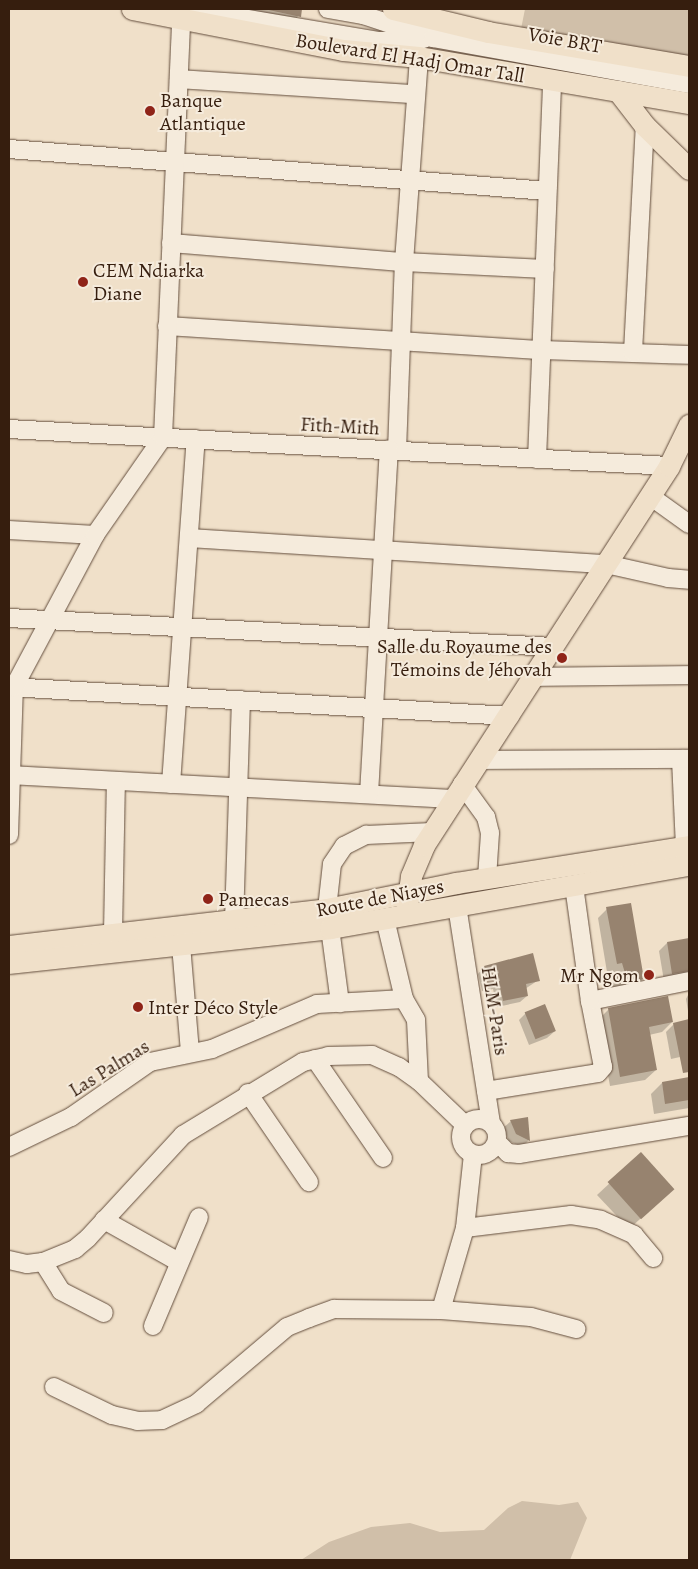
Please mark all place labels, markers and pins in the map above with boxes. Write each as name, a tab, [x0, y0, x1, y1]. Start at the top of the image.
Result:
place label: Banque Atlantique	[160, 88, 246, 135]
marker: Banque Atlantique	[144, 105, 156, 117]
place label: CEM Ndiarka Diane	[93, 258, 204, 305]
marker: CEM Ndiarka Diane	[77, 276, 89, 288]
place label: Salle du Royaume des Témoins de Jéhovah	[377, 634, 552, 681]
marker: Salle du Royaume des Témoins de Jéhovah	[556, 652, 568, 664]
place label: Pamecas	[218, 887, 289, 911]
marker: Pamecas	[202, 893, 214, 905]
place label: Mr Ngom	[560, 963, 639, 987]
marker: Mr Ngom	[643, 969, 655, 981]
place label: Inter Déco Style	[148, 995, 278, 1019]
marker: Inter Déco Style	[132, 1001, 144, 1013]

